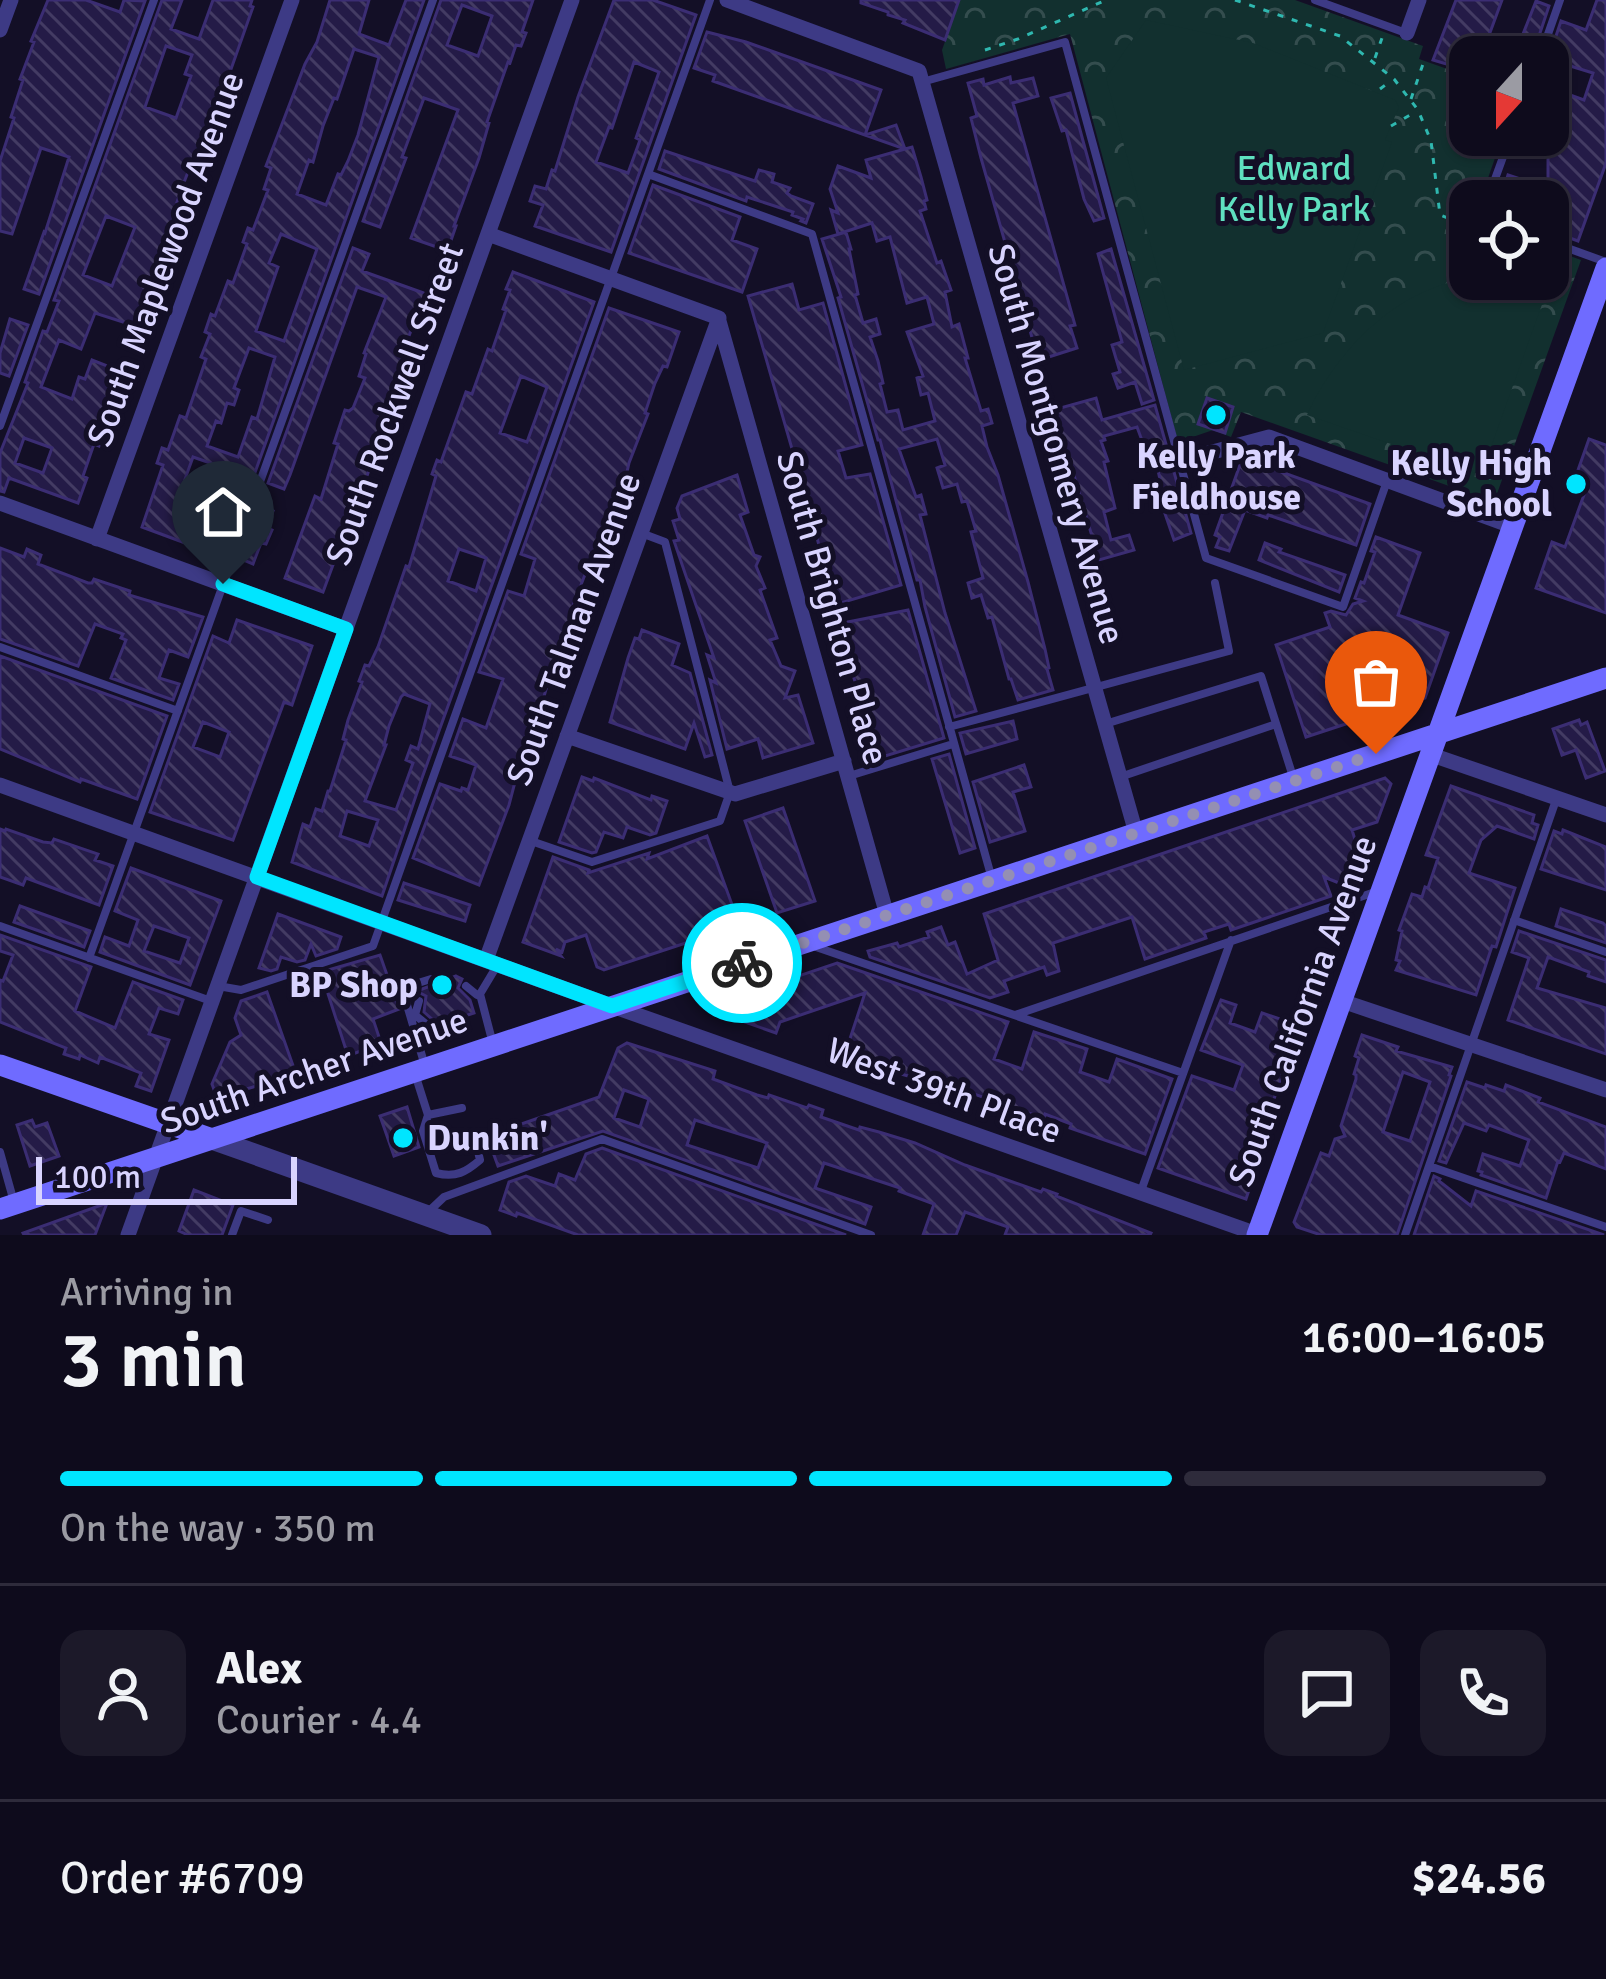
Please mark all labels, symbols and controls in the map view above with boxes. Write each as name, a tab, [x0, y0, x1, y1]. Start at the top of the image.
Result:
north arrow	[1449, 36, 1569, 156]
map controls	[1449, 36, 1569, 300]
street label: South Maplewood Avenue	[77, 66, 255, 452]
park label: Edward Kelly Park	[1217, 146, 1371, 232]
button: locate	[1449, 180, 1569, 300]
street label: South Rockwell Street	[316, 237, 474, 571]
street label: South Montgomery Avenue	[977, 239, 1135, 649]
marker: Kelly Park Fieldhouse	[1203, 402, 1229, 428]
place label: Kelly Park Fieldhouse	[1131, 434, 1301, 520]
place label: Kelly High School	[1390, 441, 1552, 527]
street label: South Brighton Place	[766, 446, 898, 770]
pin	[172, 461, 274, 584]
street label: South Talman Avenue	[497, 466, 651, 792]
marker: Kelly High School	[1563, 471, 1589, 497]
icon: home	[190, 479, 256, 545]
pin	[1325, 631, 1427, 754]
icon: bag	[1343, 649, 1409, 715]
street label: South California Avenue	[1219, 829, 1387, 1193]
courier	[682, 903, 802, 1023]
icon: bike	[709, 930, 775, 996]
place label: BP Shop	[289, 963, 418, 1008]
marker: BP Shop	[429, 972, 455, 998]
street label: South Archer Avenue	[155, 997, 473, 1145]
street label: West 39th Place	[821, 1028, 1067, 1154]
place label: Dunkin'	[427, 1116, 548, 1161]
marker: Dunkin'	[390, 1125, 416, 1151]
scale bar	[36, 1151, 297, 1204]
text: 100 m	[54, 1157, 141, 1198]
text: Arriving in	[60, 1268, 234, 1316]
text: 16:00–16:05	[1302, 1310, 1546, 1365]
text: 3 min	[60, 1313, 247, 1409]
text: On the way · 350 m	[60, 1504, 376, 1552]
button: person	[60, 1630, 186, 1756]
button: chat	[1264, 1630, 1390, 1756]
button: phone	[1420, 1630, 1546, 1756]
text: Alex	[216, 1641, 302, 1696]
text: Courier · 4.4	[216, 1696, 422, 1744]
text: Order #6709	[60, 1851, 305, 1906]
text: $24.56	[1412, 1851, 1546, 1906]

